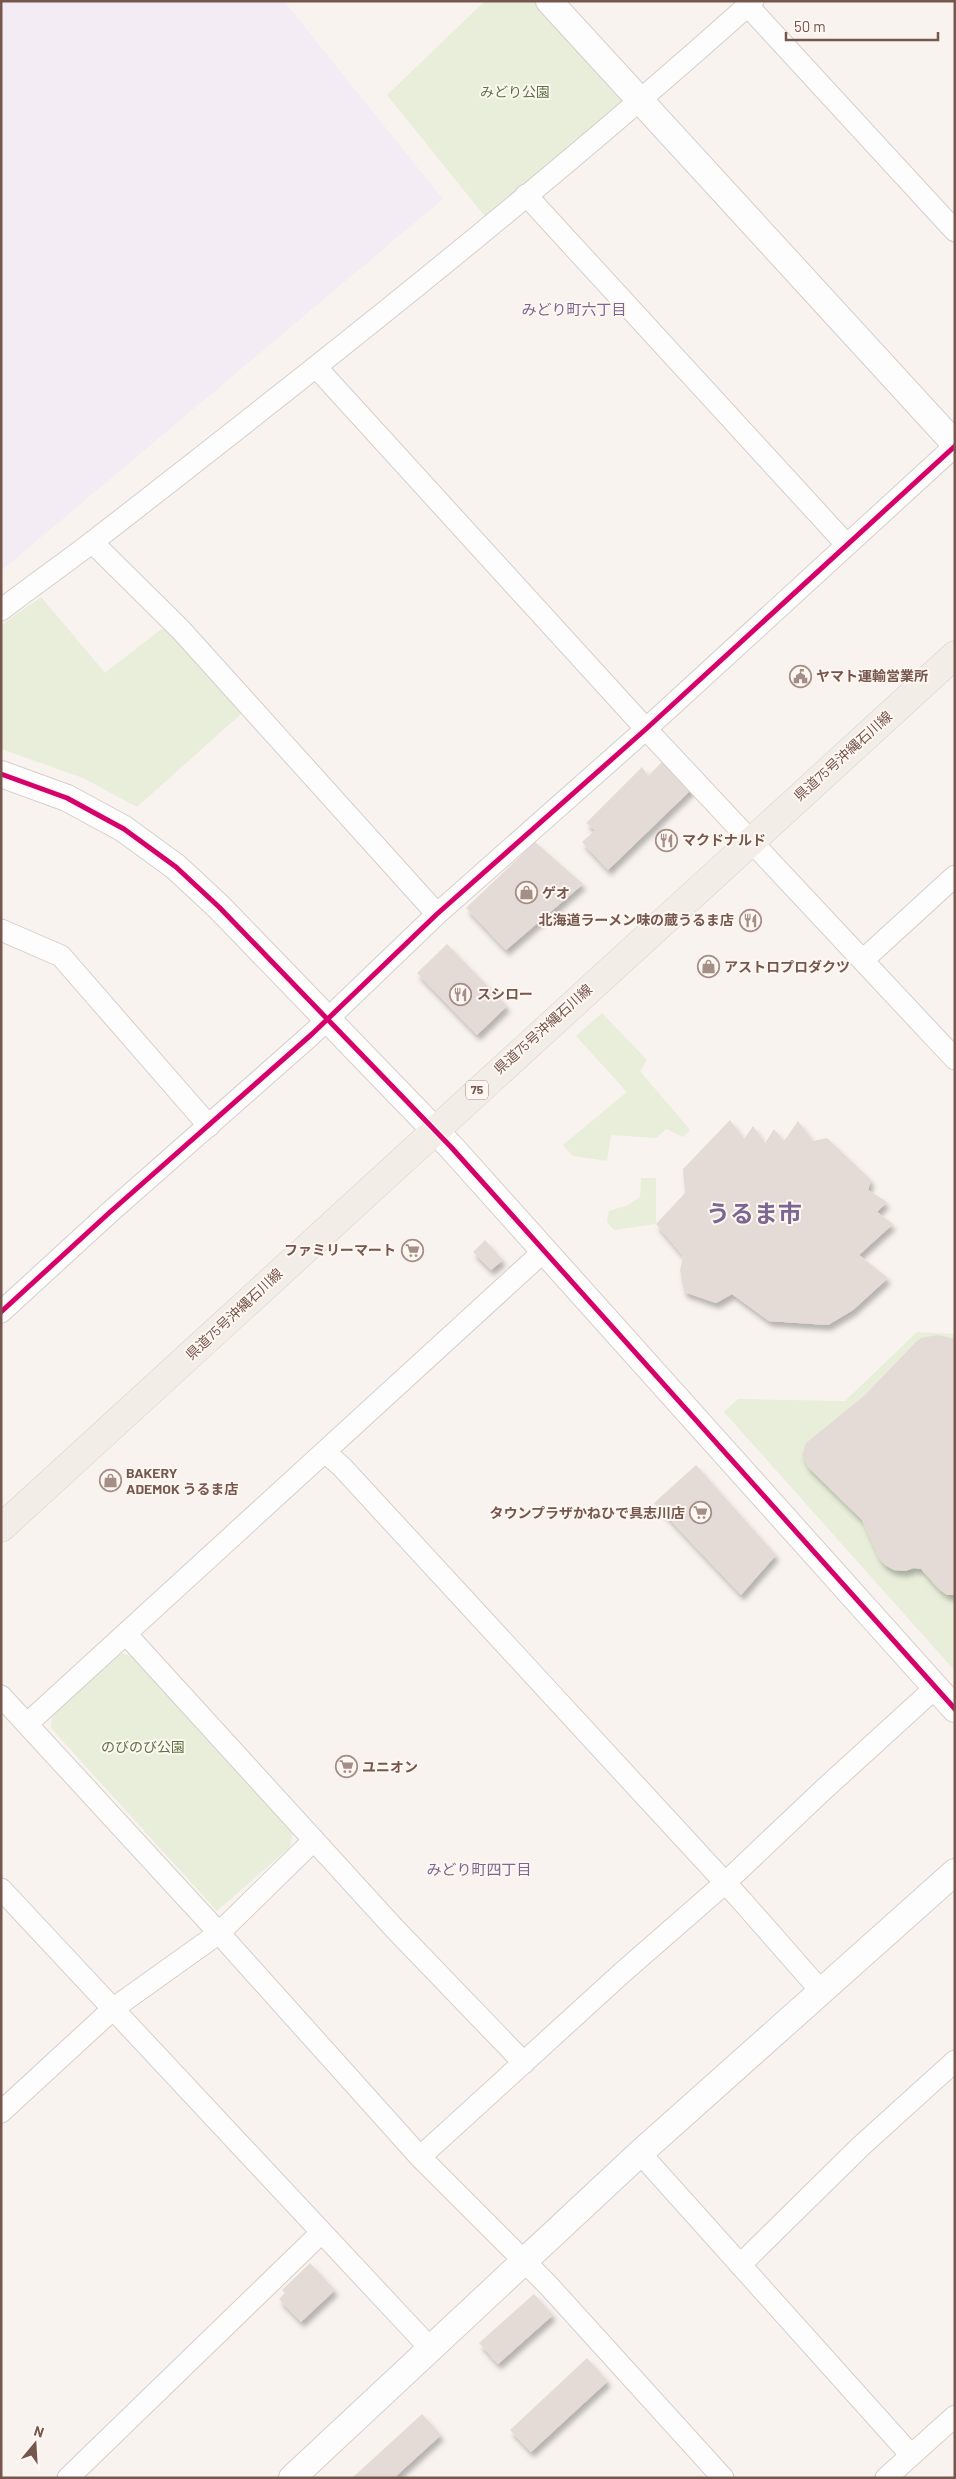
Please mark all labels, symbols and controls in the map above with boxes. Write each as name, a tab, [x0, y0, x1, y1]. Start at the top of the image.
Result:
scale bar	[786, 10, 938, 42]
text: 50 m	[794, 17, 826, 35]
park label: みどり公園	[480, 83, 550, 100]
district label: みどり町六丁目	[521, 300, 627, 318]
public building icon: ヤマト運輸営業所	[788, 664, 812, 688]
place label: ヤマト運輸営業所	[816, 667, 928, 684]
street label: 県道75号沖縄石川線	[790, 707, 895, 804]
restaurant icon: マクドナルド	[654, 828, 678, 852]
place label: マクドナルド	[682, 831, 766, 848]
shop icon: ゲオ	[514, 881, 538, 905]
place label: ゲオ	[542, 884, 570, 901]
restaurant icon: 北海道ラーメン味の蔵うるま店	[738, 908, 762, 932]
place label: 北海道ラーメン味の蔵うるま店	[539, 911, 734, 928]
shop icon: アストロプロダクツ	[696, 955, 720, 979]
place label: アストロプロダクツ	[724, 958, 850, 975]
street label: 県道75号沖縄石川線	[490, 980, 595, 1077]
restaurant icon: スシロー	[449, 982, 473, 1006]
place label: スシロー	[477, 985, 533, 1002]
road number: 75	[466, 1080, 488, 1100]
district label: うるま市	[706, 1198, 802, 1227]
supermarket icon: ファミリーマート	[400, 1238, 424, 1262]
place label: ファミリーマート	[284, 1241, 396, 1258]
street label: 県道75号沖縄石川線	[182, 1265, 285, 1363]
place label: BAKERY ADEMOK うるま店	[126, 1464, 239, 1497]
shop icon: BAKERY ADEMOK うるま店	[98, 1469, 122, 1493]
supermarket icon: タウンプラザかねひで具志川店	[689, 1501, 713, 1525]
place label: タウンプラザかねひで具志川店	[489, 1504, 685, 1521]
park label: のびのび公園	[101, 1738, 185, 1755]
supermarket icon: ユニオン	[334, 1755, 358, 1779]
place label: ユニオン	[362, 1758, 418, 1775]
district label: みどり町四丁目	[426, 1860, 532, 1878]
north arrow	[10, 2419, 60, 2469]
text: N	[32, 2422, 46, 2441]

